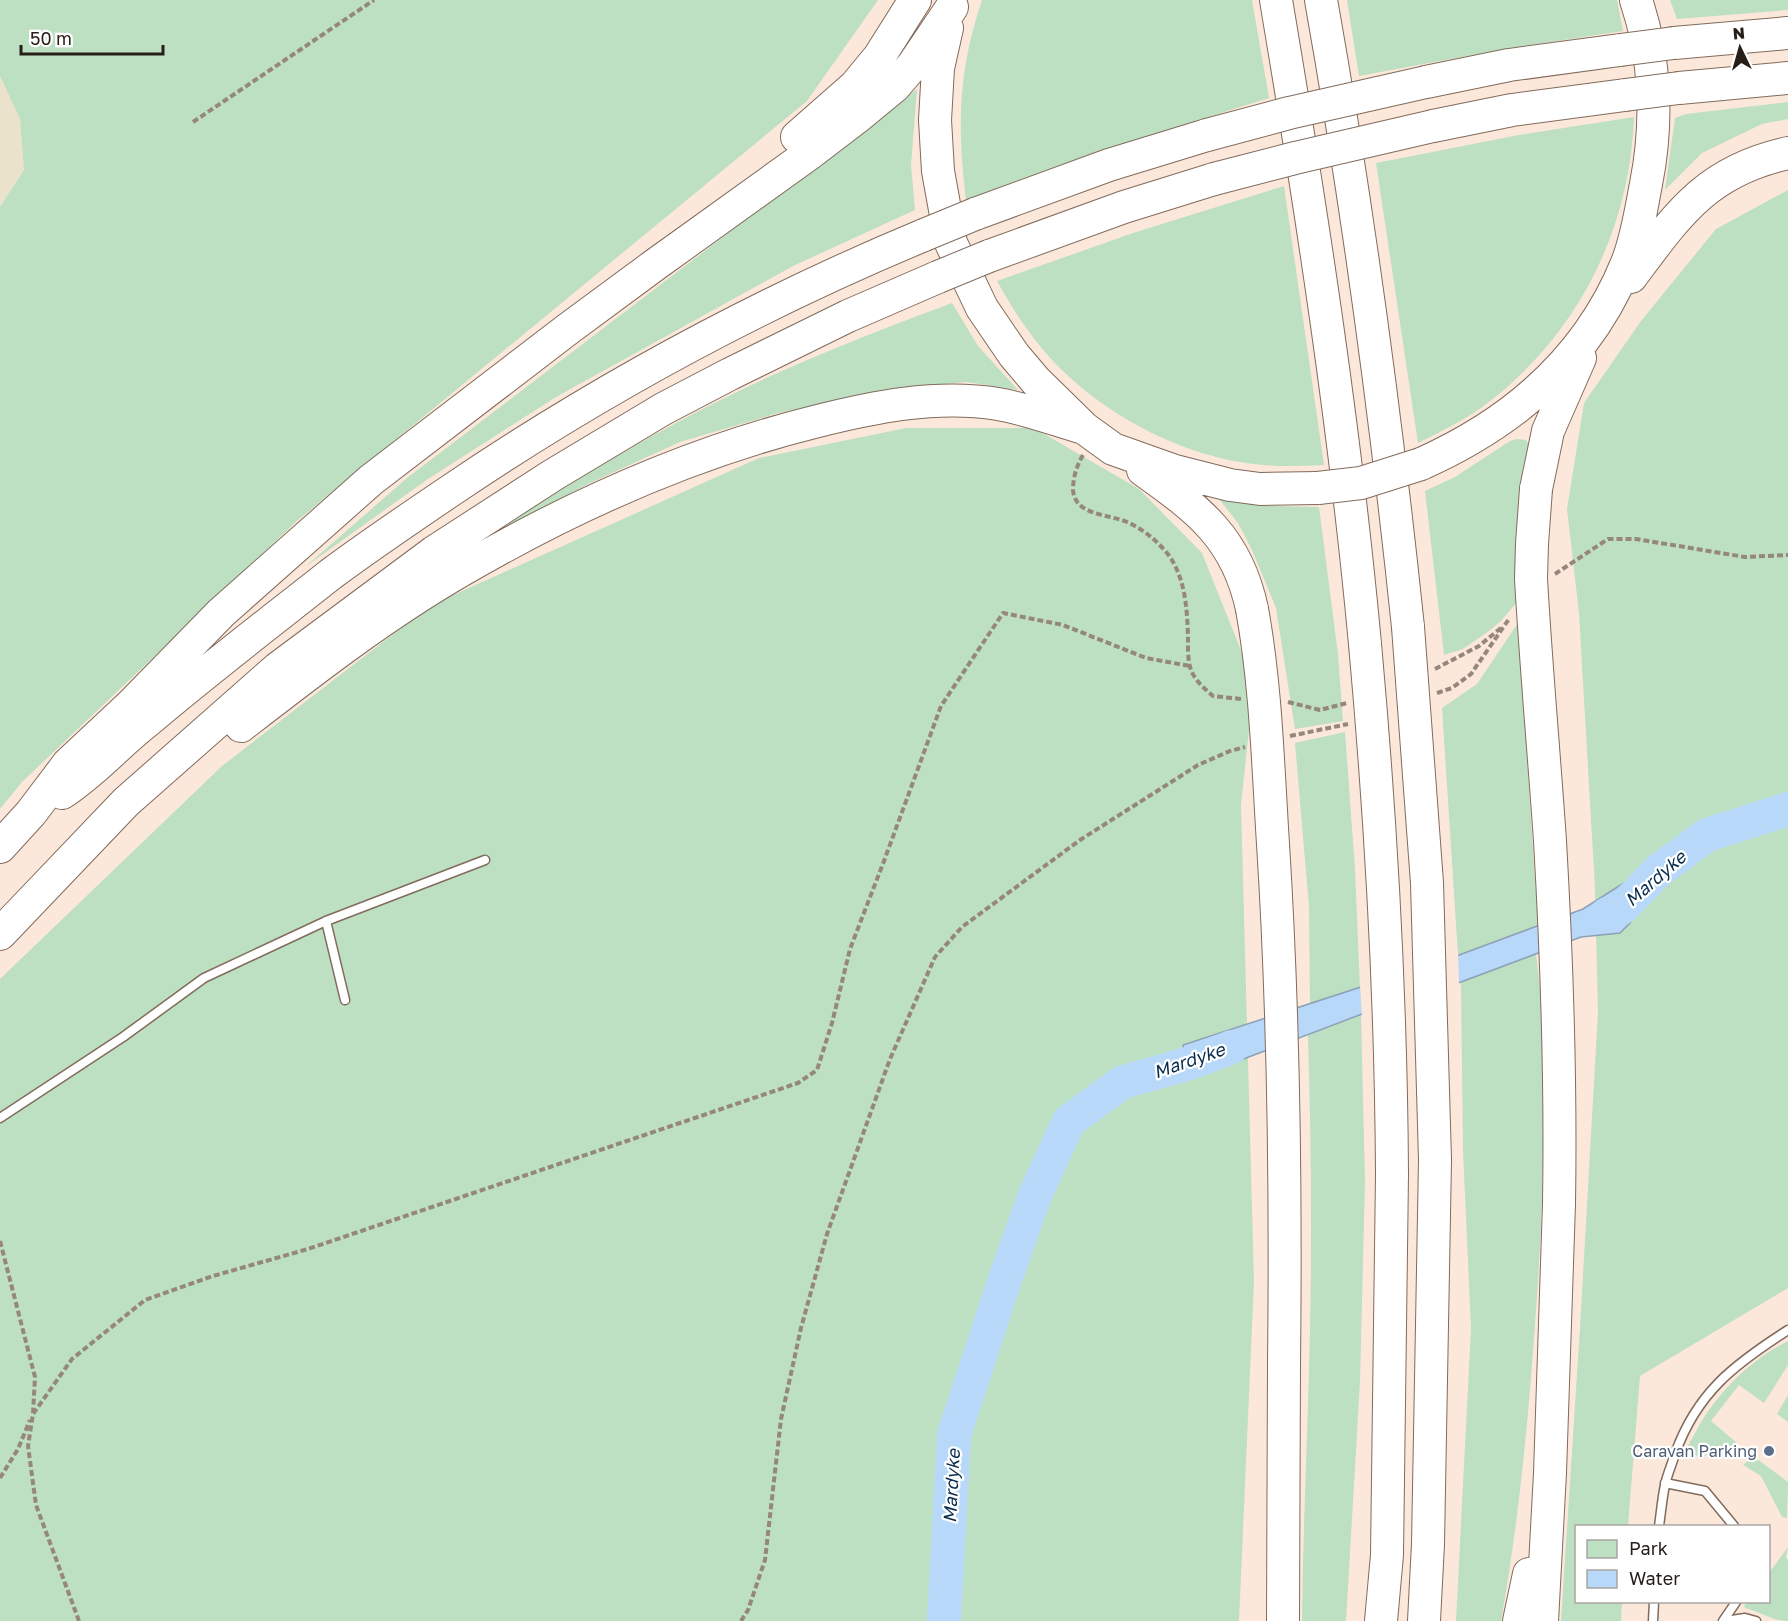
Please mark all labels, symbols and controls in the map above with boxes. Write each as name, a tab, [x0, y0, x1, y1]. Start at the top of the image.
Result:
scale bar	[21, 18, 164, 56]
north arrow	[1710, 18, 1770, 78]
text: N	[1732, 23, 1746, 44]
text: 50 m	[30, 27, 72, 49]
water label: Mardyke	[1620, 844, 1691, 911]
water label: Mardyke	[1150, 1037, 1229, 1082]
place label: Caravan Parking	[1632, 1441, 1757, 1461]
marker: Caravan Parking	[1762, 1444, 1776, 1458]
water label: Mardyke	[938, 1447, 964, 1523]
legend	[1575, 1525, 1770, 1603]
text: Park	[1629, 1537, 1668, 1559]
text: Water	[1629, 1567, 1680, 1589]

